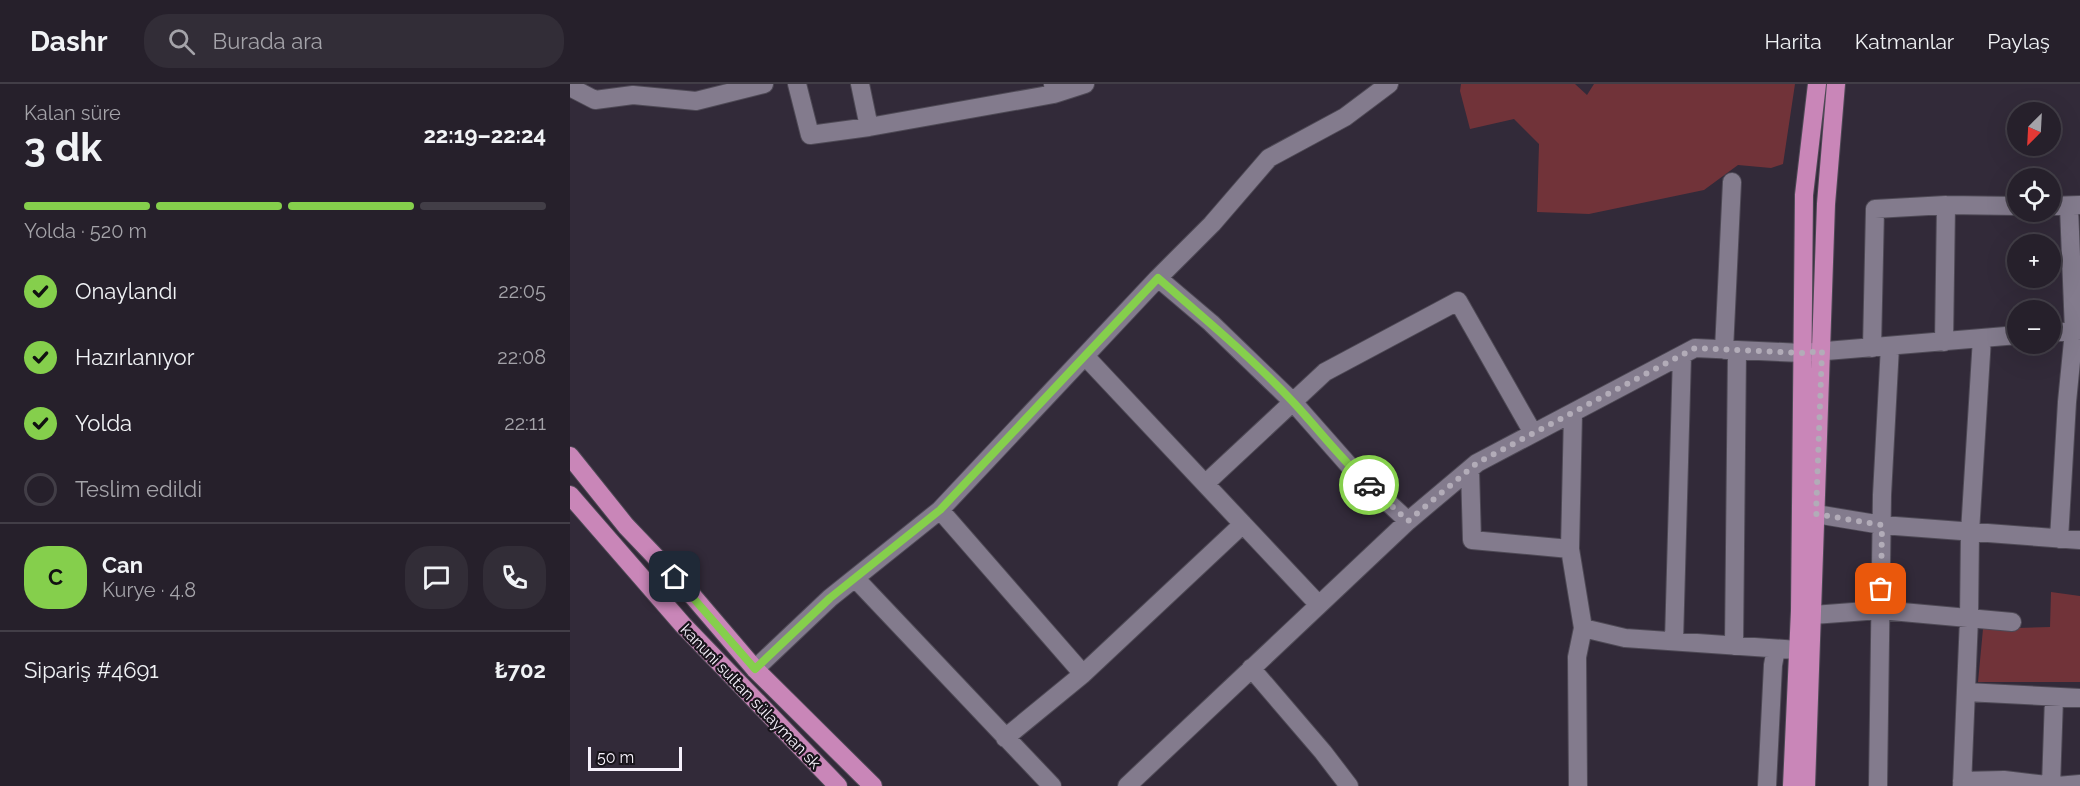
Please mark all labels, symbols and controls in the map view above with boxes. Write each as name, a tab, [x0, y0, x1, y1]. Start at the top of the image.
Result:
search box	[144, 14, 564, 68]
text: Dashr	[30, 25, 108, 58]
icon: search	[165, 25, 198, 58]
text: Burada ara	[213, 28, 323, 54]
text: Harita	[1765, 29, 1822, 54]
text: Katmanlar	[1855, 29, 1954, 54]
text: Paylaş	[1987, 29, 2050, 54]
text: Kalan süre	[24, 101, 121, 125]
north arrow	[2007, 102, 2061, 156]
map controls	[2007, 102, 2061, 354]
text: 22:19–22:24	[423, 122, 546, 148]
text: 3 dk	[24, 124, 102, 170]
button: locate	[2007, 168, 2061, 222]
text: Yolda · 520 m	[24, 219, 147, 243]
button: +	[2007, 234, 2061, 288]
icon: check	[24, 275, 57, 308]
text: Onaylandı	[75, 278, 177, 304]
text: 22:05	[498, 279, 546, 303]
button: −	[2007, 300, 2061, 354]
icon: check	[24, 341, 57, 374]
text: Hazırlanıyor	[75, 344, 194, 370]
text: 22:08	[497, 345, 546, 369]
icon: check	[24, 407, 57, 440]
text: Yolda	[75, 410, 132, 436]
text: 22:11	[504, 411, 546, 435]
courier	[1339, 455, 1399, 515]
icon: car	[1353, 469, 1386, 502]
text: Teslim edildi	[75, 476, 202, 502]
button: chat	[405, 546, 468, 609]
button: phone	[483, 546, 546, 609]
pin	[649, 551, 700, 602]
text: Can	[102, 552, 143, 578]
icon: home	[658, 560, 691, 593]
pin	[1855, 563, 1906, 614]
text: C	[48, 564, 63, 590]
icon: bag	[1864, 572, 1897, 605]
text: Kurye · 4.8	[102, 578, 196, 602]
street label: kanuni sultan sülayman sk	[677, 620, 825, 773]
text: Sipariş #4691	[24, 657, 159, 683]
text: ₺702	[495, 657, 546, 683]
scale bar	[588, 744, 682, 772]
text: 50 m	[597, 748, 634, 767]

